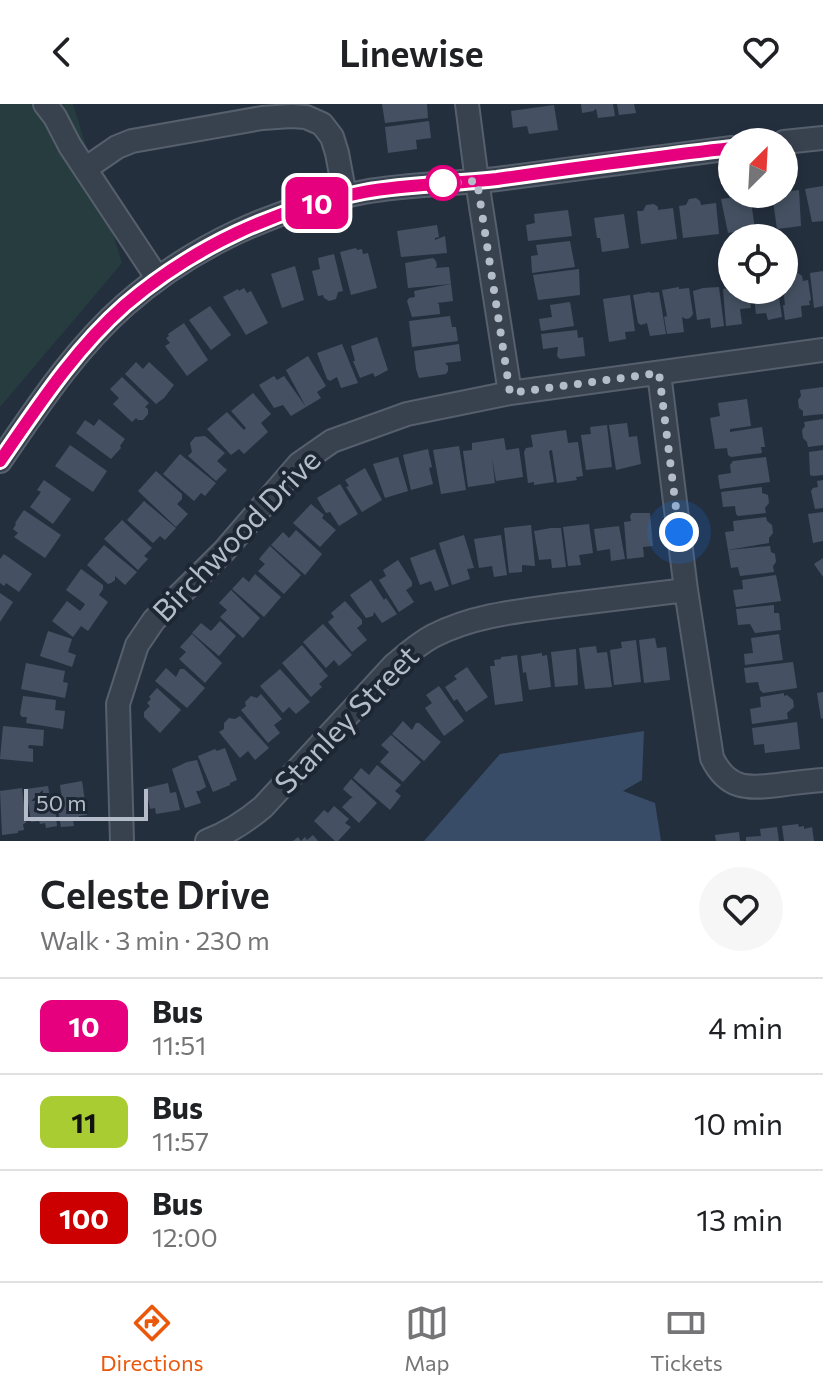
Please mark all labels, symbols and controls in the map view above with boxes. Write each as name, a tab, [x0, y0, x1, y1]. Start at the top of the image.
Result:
icon: back	[40, 30, 84, 74]
text: Linewise	[339, 30, 484, 74]
icon: heart	[739, 30, 783, 74]
north arrow	[718, 128, 798, 208]
map controls	[718, 128, 798, 304]
unlabelled marker	[426, 166, 460, 200]
line badge: 10	[281, 177, 353, 229]
text: 10	[301, 186, 333, 220]
button: locate	[718, 224, 798, 304]
street label: Birchwood Drive	[144, 440, 327, 628]
your location	[659, 512, 699, 552]
street label: Stanley Street	[265, 636, 425, 800]
scale bar	[24, 785, 148, 821]
text: 50 m	[36, 789, 86, 816]
button: heart	[699, 867, 783, 951]
text: Celeste Drive	[40, 870, 270, 917]
text: Walk · 3 min · 230 m	[40, 924, 270, 955]
text: Bus	[152, 992, 203, 1029]
text: 4 min	[708, 1008, 783, 1045]
text: 10	[68, 1009, 100, 1043]
text: 11:51	[152, 1029, 206, 1060]
text: Bus	[152, 1088, 203, 1125]
text: 10 min	[694, 1104, 783, 1141]
text: 11	[71, 1105, 97, 1139]
text: 11:57	[152, 1125, 209, 1156]
text: Bus	[152, 1184, 203, 1221]
text: 13 min	[696, 1200, 783, 1237]
text: 100	[59, 1201, 109, 1235]
text: 12:00	[152, 1221, 218, 1252]
tab: Directions	[100, 1301, 204, 1376]
tab: Map	[404, 1301, 450, 1376]
tab: Tickets	[650, 1301, 723, 1376]

